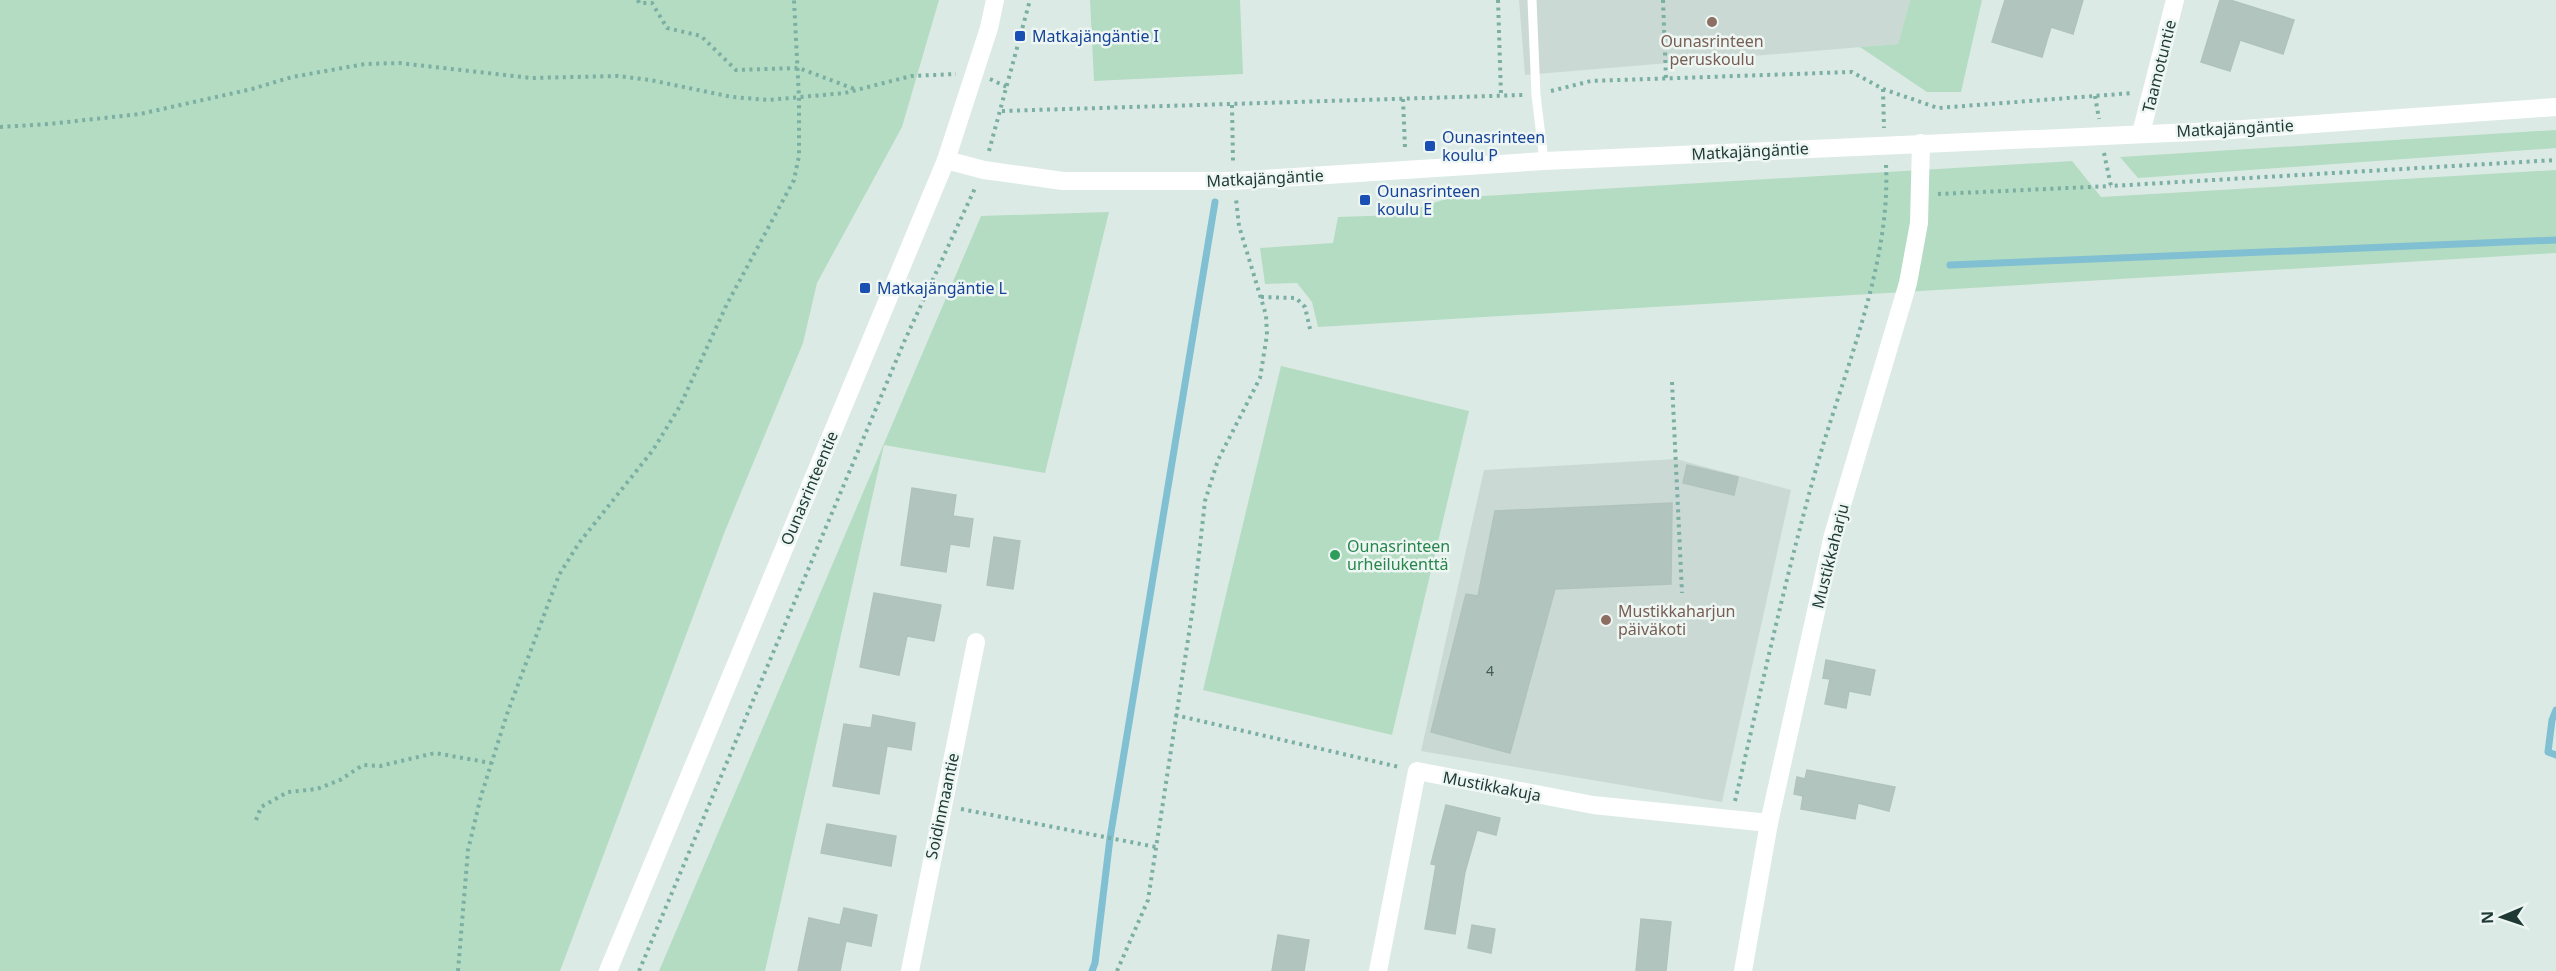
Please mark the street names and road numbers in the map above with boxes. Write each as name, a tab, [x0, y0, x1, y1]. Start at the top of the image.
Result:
street label: Taamotuntie	[2137, 17, 2181, 115]
street label: Matkajängäntie	[2176, 114, 2294, 142]
street label: Matkajängäntie	[1691, 137, 1809, 165]
street label: Matkajängäntie	[1206, 164, 1324, 192]
street label: Ounasrinteentie	[775, 427, 843, 549]
street label: Mustikkaharju	[1806, 501, 1854, 611]
street label: Soidinmaantie	[920, 751, 964, 861]
street label: Mustikkakuja	[1441, 766, 1543, 806]

